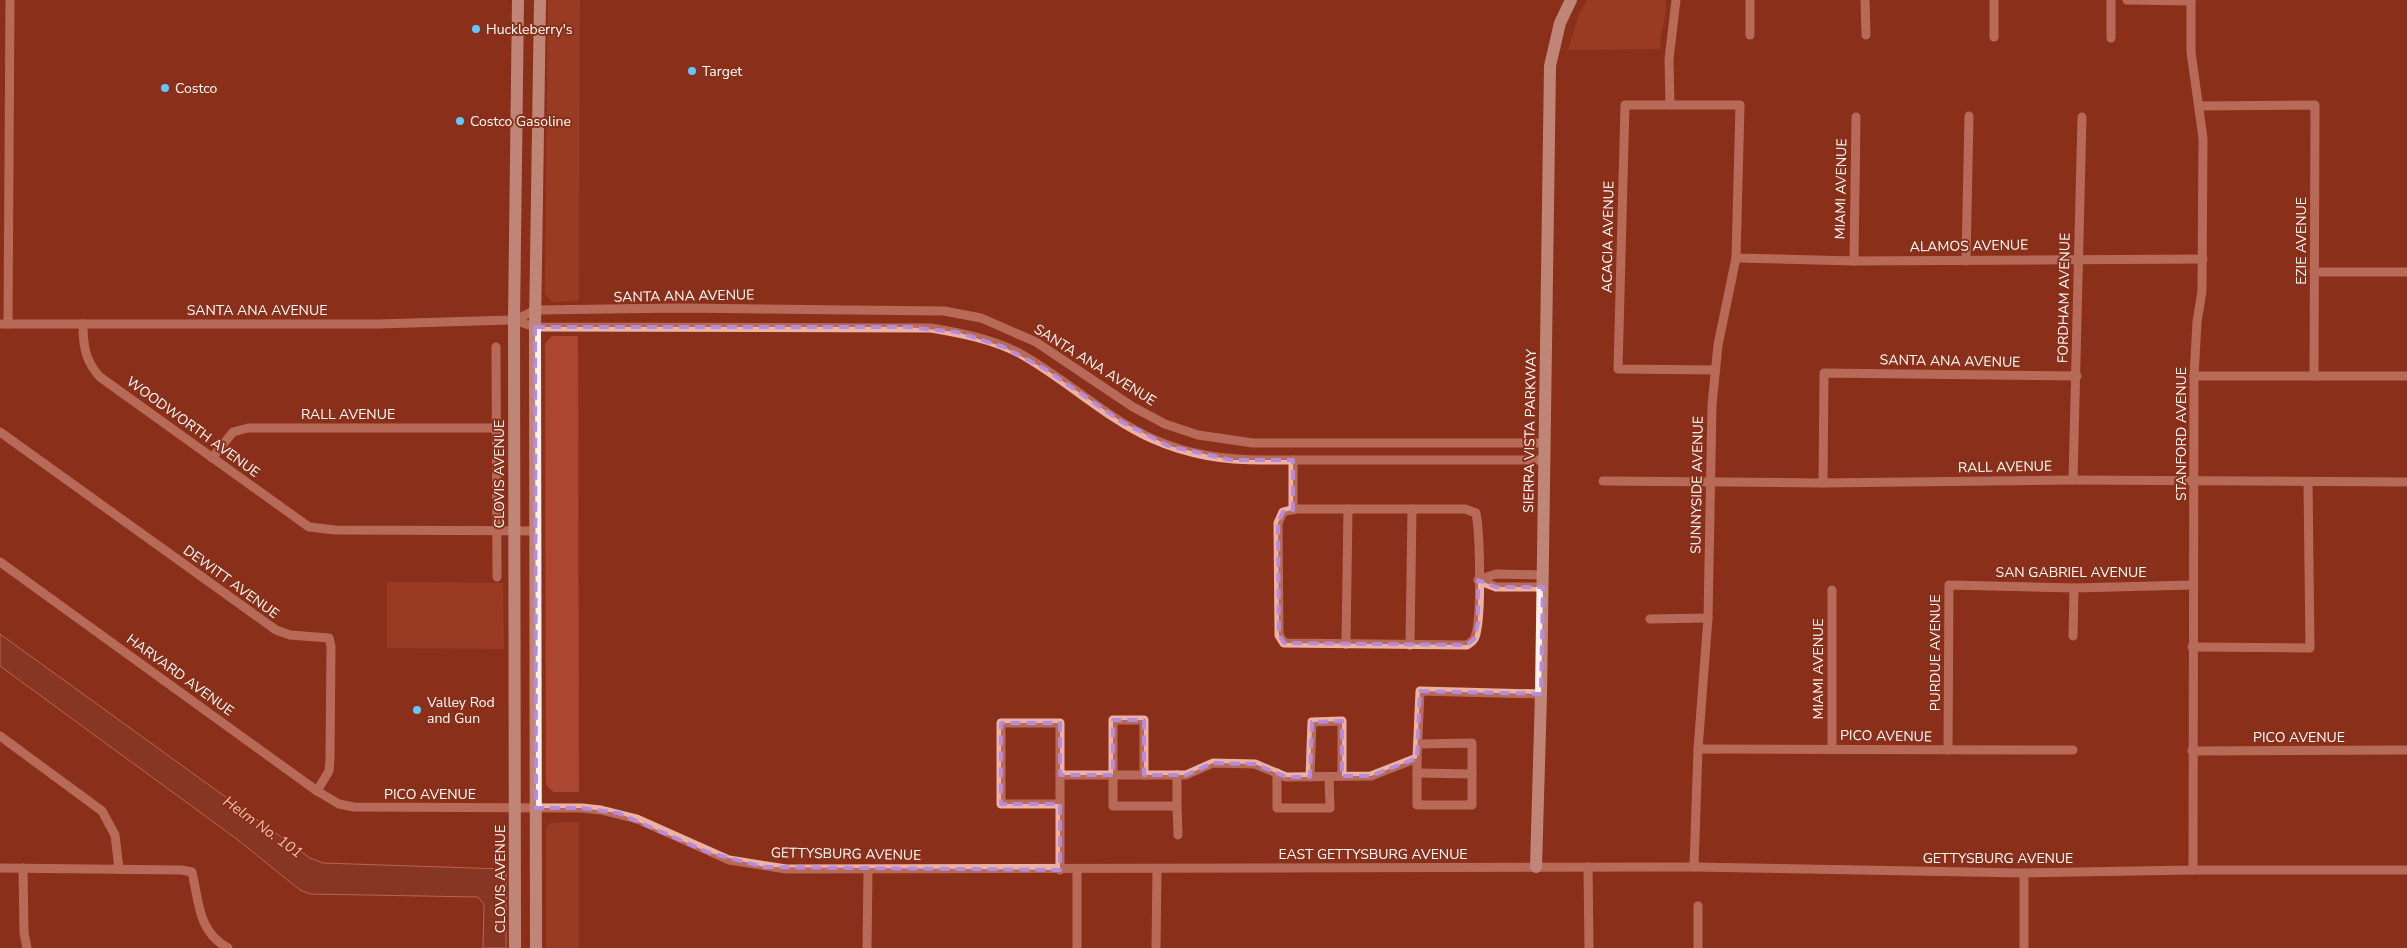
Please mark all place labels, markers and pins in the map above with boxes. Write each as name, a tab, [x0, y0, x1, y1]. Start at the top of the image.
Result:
place label: Huckleberry's	[486, 20, 573, 39]
marker: Huckleberry's	[470, 23, 482, 35]
place label: Target	[702, 62, 742, 81]
marker: Target	[686, 65, 698, 77]
place label: Costco	[175, 79, 218, 98]
marker: Costco	[159, 82, 171, 94]
place label: Costco Gasoline	[470, 112, 571, 131]
marker: Costco Gasoline	[454, 115, 466, 127]
place label: Valley Rod and Gun	[426, 693, 495, 728]
marker: Valley Rod and Gun	[411, 704, 423, 716]

